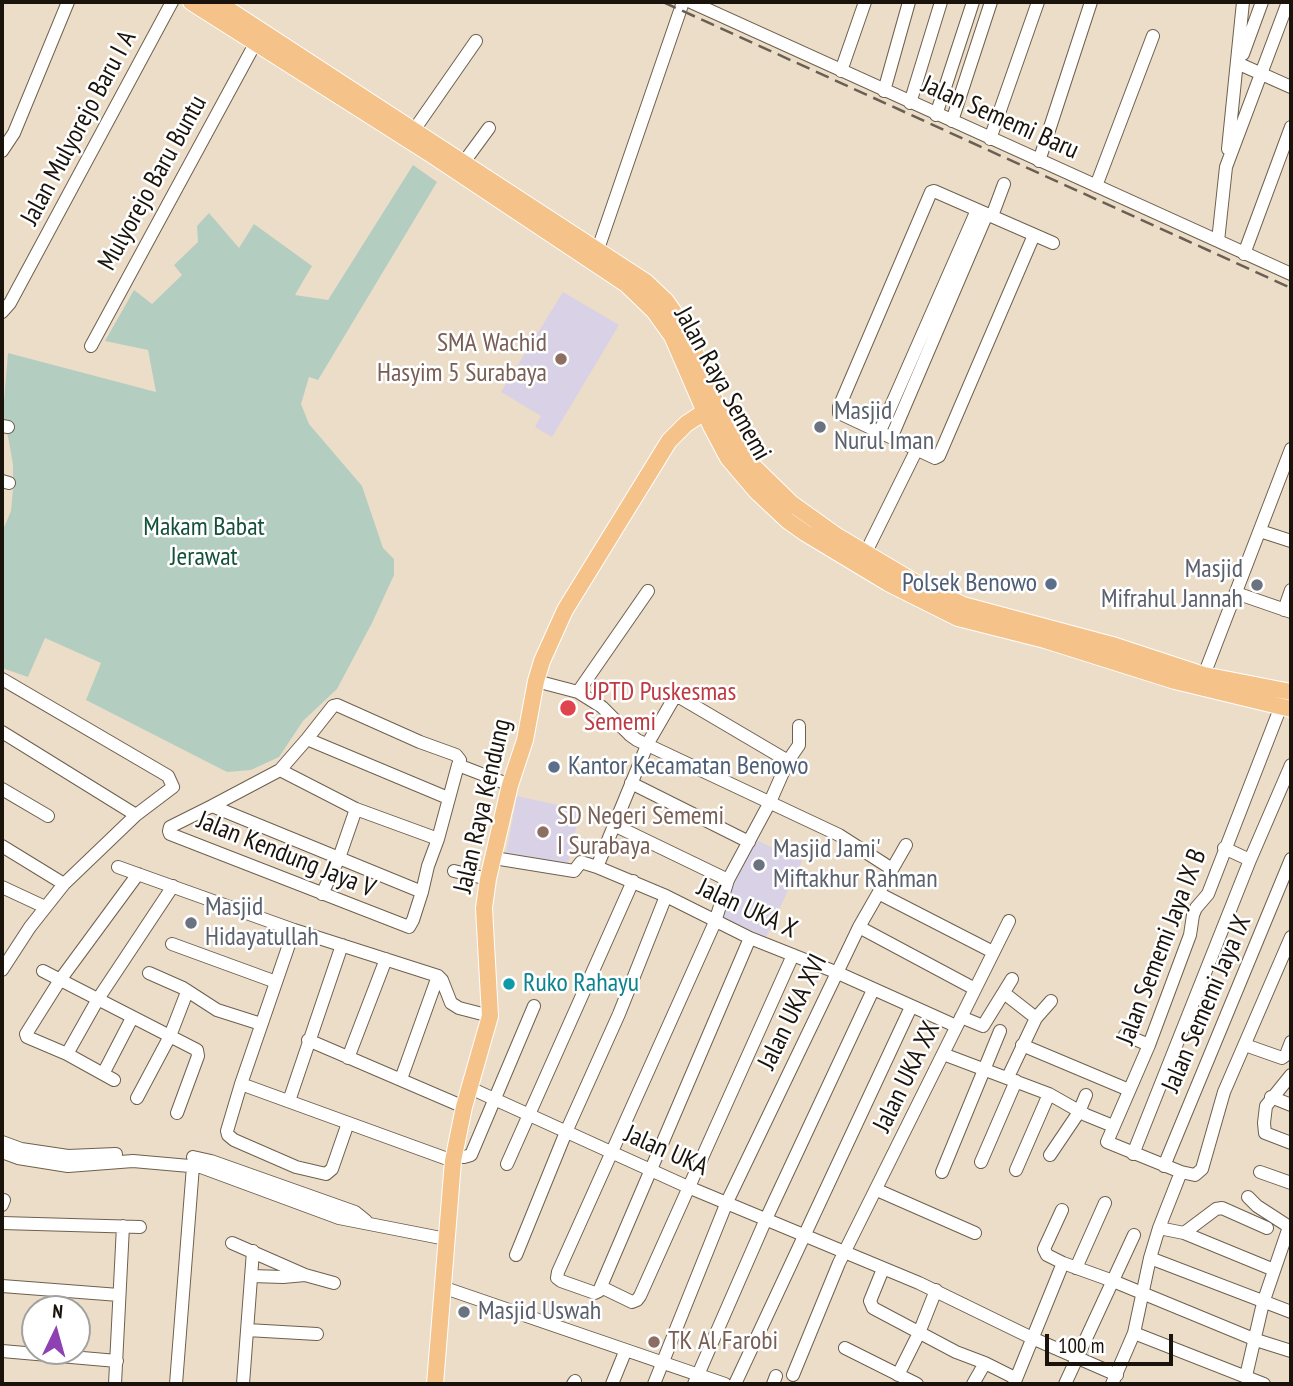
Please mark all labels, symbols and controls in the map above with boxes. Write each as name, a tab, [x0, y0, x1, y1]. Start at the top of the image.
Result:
street label: Jalan Mulyorejo Baru I A	[15, 25, 143, 231]
street label: Jalan Sememi Baru	[917, 69, 1083, 167]
street label: Mulyorejo Baru Buntu	[92, 90, 214, 276]
street label: Jalan Raya Sememi	[667, 302, 777, 466]
place label: SMA Wachid Hasyim 5 Surabaya	[377, 328, 547, 390]
marker: SMA Wachid Hasyim 5 Surabaya	[553, 351, 569, 367]
place label: Masjid Nurul Iman	[834, 396, 934, 458]
marker: Masjid Nurul Iman	[812, 419, 828, 435]
park label: Makam Babat Jerawat	[143, 512, 265, 574]
place label: Masjid Mifrahul Jannah	[1101, 554, 1243, 616]
place label: Polsek Benowo	[902, 568, 1037, 600]
marker: Polsek Benowo	[1043, 576, 1059, 592]
marker: Masjid Mifrahul Jannah	[1249, 577, 1265, 593]
place label: UPTD Puskesmas Sememi	[584, 677, 736, 738]
marker: UPTD Puskesmas Sememi	[558, 698, 578, 718]
street label: Jalan Raya Kendung	[448, 716, 518, 896]
place label: Kantor Kecamatan Benowo	[568, 751, 808, 783]
marker: Kantor Kecamatan Benowo	[546, 759, 562, 775]
place label: SD Negeri Sememi I Surabaya	[557, 801, 724, 862]
street label: Jalan Kendung Jaya V	[192, 805, 380, 905]
marker: SD Negeri Sememi I Surabaya	[535, 824, 551, 840]
place label: Masjid Jami' Miftakhur Rahman	[773, 834, 938, 896]
street label: Jalan Sememi Jaya IX B	[1110, 845, 1214, 1049]
marker: Masjid Jami' Miftakhur Rahman	[751, 857, 767, 873]
street label: Jalan UKA X	[692, 872, 802, 946]
place label: Masjid Hidayatullah	[205, 892, 319, 954]
street label: Jalan Sememi Jaya IX	[1156, 911, 1258, 1097]
marker: Masjid Hidayatullah	[183, 915, 199, 931]
street label: Jalan UKA XVI	[752, 949, 834, 1075]
place label: Ruko Rahayu	[523, 968, 639, 1000]
marker: Ruko Rahayu	[501, 976, 517, 992]
street label: Jalan UKA XX	[867, 1017, 947, 1137]
street label: Jalan UKA	[619, 1119, 713, 1183]
north arrow	[21, 1295, 91, 1365]
place label: Masjid Uswah	[478, 1296, 601, 1328]
text: N	[51, 1299, 64, 1323]
marker: Masjid Uswah	[456, 1304, 472, 1320]
scale bar	[1048, 1320, 1176, 1364]
place label: TK Al Farobi	[668, 1326, 778, 1358]
text: 100 m	[1058, 1332, 1104, 1359]
marker: TK Al Farobi	[646, 1334, 662, 1350]

